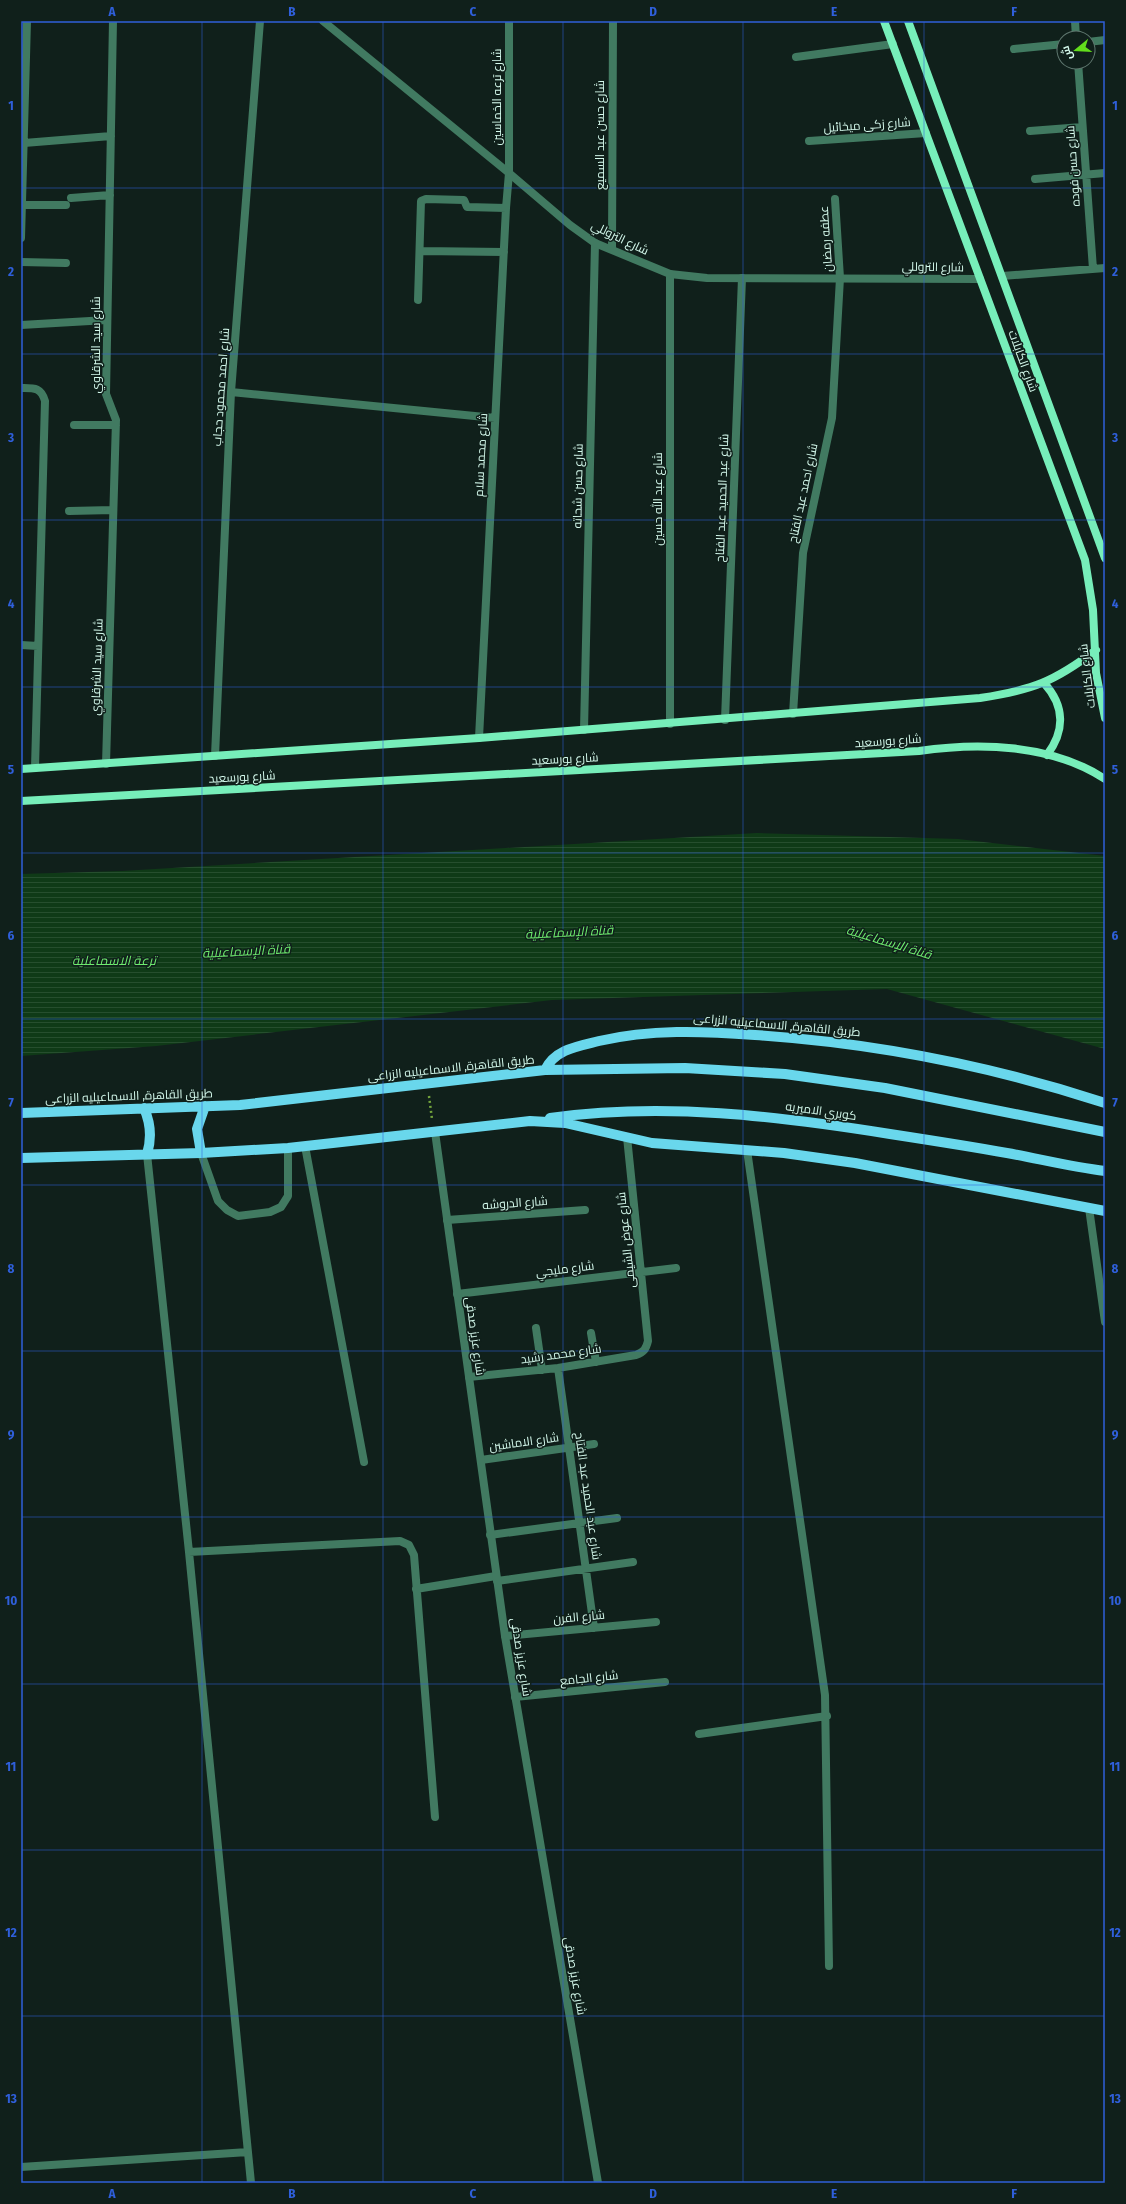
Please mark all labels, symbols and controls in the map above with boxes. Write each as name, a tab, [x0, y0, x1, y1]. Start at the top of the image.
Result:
text: A	[107, 4, 116, 19]
text: B	[288, 4, 296, 19]
text: C	[470, 4, 477, 19]
text: D	[649, 4, 657, 19]
text: E	[831, 4, 837, 19]
text: F	[1011, 4, 1017, 19]
north arrow	[1056, 30, 1096, 70]
text: ش	[1059, 44, 1075, 62]
street label: شارع ترعه الخماسين	[490, 48, 505, 145]
street label: شارع حسن عبد السميع	[593, 80, 608, 190]
text: 1	[8, 98, 14, 113]
text: 1	[1112, 98, 1118, 113]
street label: شارع زكى ميخائيل	[823, 115, 911, 136]
street label: شارع حسن فوده	[1063, 125, 1084, 207]
street label: عطفه رمضان	[817, 206, 835, 272]
street label: شارع التروللي	[588, 218, 651, 261]
street label: شارع التروللي	[902, 259, 964, 278]
text: 2	[7, 264, 14, 279]
text: 2	[1111, 264, 1118, 279]
street label: شارع سيد الشرقاوي	[89, 296, 106, 394]
street label: شارع احمد محمود حجاب	[210, 327, 233, 447]
street label: شارع الكابلات	[1004, 328, 1041, 394]
street label: شارع محمد سلام	[472, 413, 491, 497]
text: 3	[7, 430, 14, 445]
text: 3	[1111, 430, 1118, 445]
street label: شارع عبد الحميد عبد الفتاح	[713, 433, 732, 563]
street label: شارع احمد عبد الفتاح	[786, 442, 821, 544]
street label: شارع حسن شحاته	[570, 443, 587, 529]
street label: شارع عبد الله حسين	[650, 452, 666, 546]
text: 4	[8, 596, 15, 611]
text: 4	[1112, 596, 1119, 611]
street label: شارع سيد الشرقاوي	[88, 618, 109, 716]
street label: شارع الكابلات	[1076, 643, 1099, 709]
street label: شارع بورسعيد	[854, 732, 922, 751]
street label: شارع بورسعيد	[531, 750, 599, 769]
text: 5	[8, 762, 14, 777]
text: 5	[1112, 762, 1118, 777]
street label: شارع بورسعيد	[208, 768, 276, 787]
water label: قناة الإسماعيلية	[525, 922, 615, 943]
water label: قناة الإسماعيلية	[844, 922, 934, 963]
text: 6	[8, 928, 15, 943]
text: 6	[1112, 928, 1119, 943]
water label: قناة الإسماعيلية	[202, 941, 292, 962]
water label: ترعة الاسماعلية	[72, 953, 158, 968]
street label: طريق القاهرة, الاسماعيليه الزراعى	[693, 1011, 861, 1039]
street label: طريق القاهرة, الاسماعيليه الزراعى	[367, 1052, 535, 1084]
street label: طريق القاهرة, الاسماعيليه الزراعى	[45, 1086, 213, 1106]
text: 7	[8, 1095, 14, 1110]
text: 7	[1112, 1095, 1118, 1110]
street label: كوبري الاميريه	[784, 1099, 857, 1126]
street label: شارع عوض الشيمى	[614, 1191, 639, 1289]
street label: شارع الدروشه	[482, 1194, 548, 1213]
street label: شارع مليجي	[535, 1258, 595, 1283]
text: 8	[8, 1261, 15, 1276]
text: 8	[1112, 1261, 1119, 1276]
street label: شارع عزيز صدقى	[462, 1296, 487, 1376]
street label: شارع محمد رشيد	[520, 1341, 602, 1368]
text: 9	[8, 1427, 15, 1442]
text: 9	[1112, 1427, 1119, 1442]
street label: شارع الاماشين	[488, 1430, 560, 1455]
street label: شارع عبد الحميد عبد الفتاح	[571, 1431, 604, 1561]
text: 10	[5, 1593, 17, 1608]
text: 10	[1109, 1593, 1121, 1608]
street label: شارع الفرن	[553, 1608, 606, 1627]
street label: شارع عزيز صدقى	[507, 1617, 534, 1697]
street label: شارع الجامع	[559, 1668, 619, 1689]
text: 11	[6, 1759, 16, 1774]
text: 11	[1110, 1759, 1120, 1774]
text: 12	[5, 1925, 17, 1940]
text: 12	[1109, 1925, 1121, 1940]
street label: شارع عزيز صدقى	[560, 1936, 589, 2016]
text: 13	[5, 2091, 17, 2106]
text: 13	[1109, 2091, 1121, 2106]
text: A	[107, 2186, 116, 2201]
text: B	[288, 2186, 296, 2201]
text: C	[470, 2186, 477, 2201]
text: D	[649, 2186, 657, 2201]
text: E	[831, 2186, 837, 2201]
text: F	[1011, 2186, 1017, 2201]

